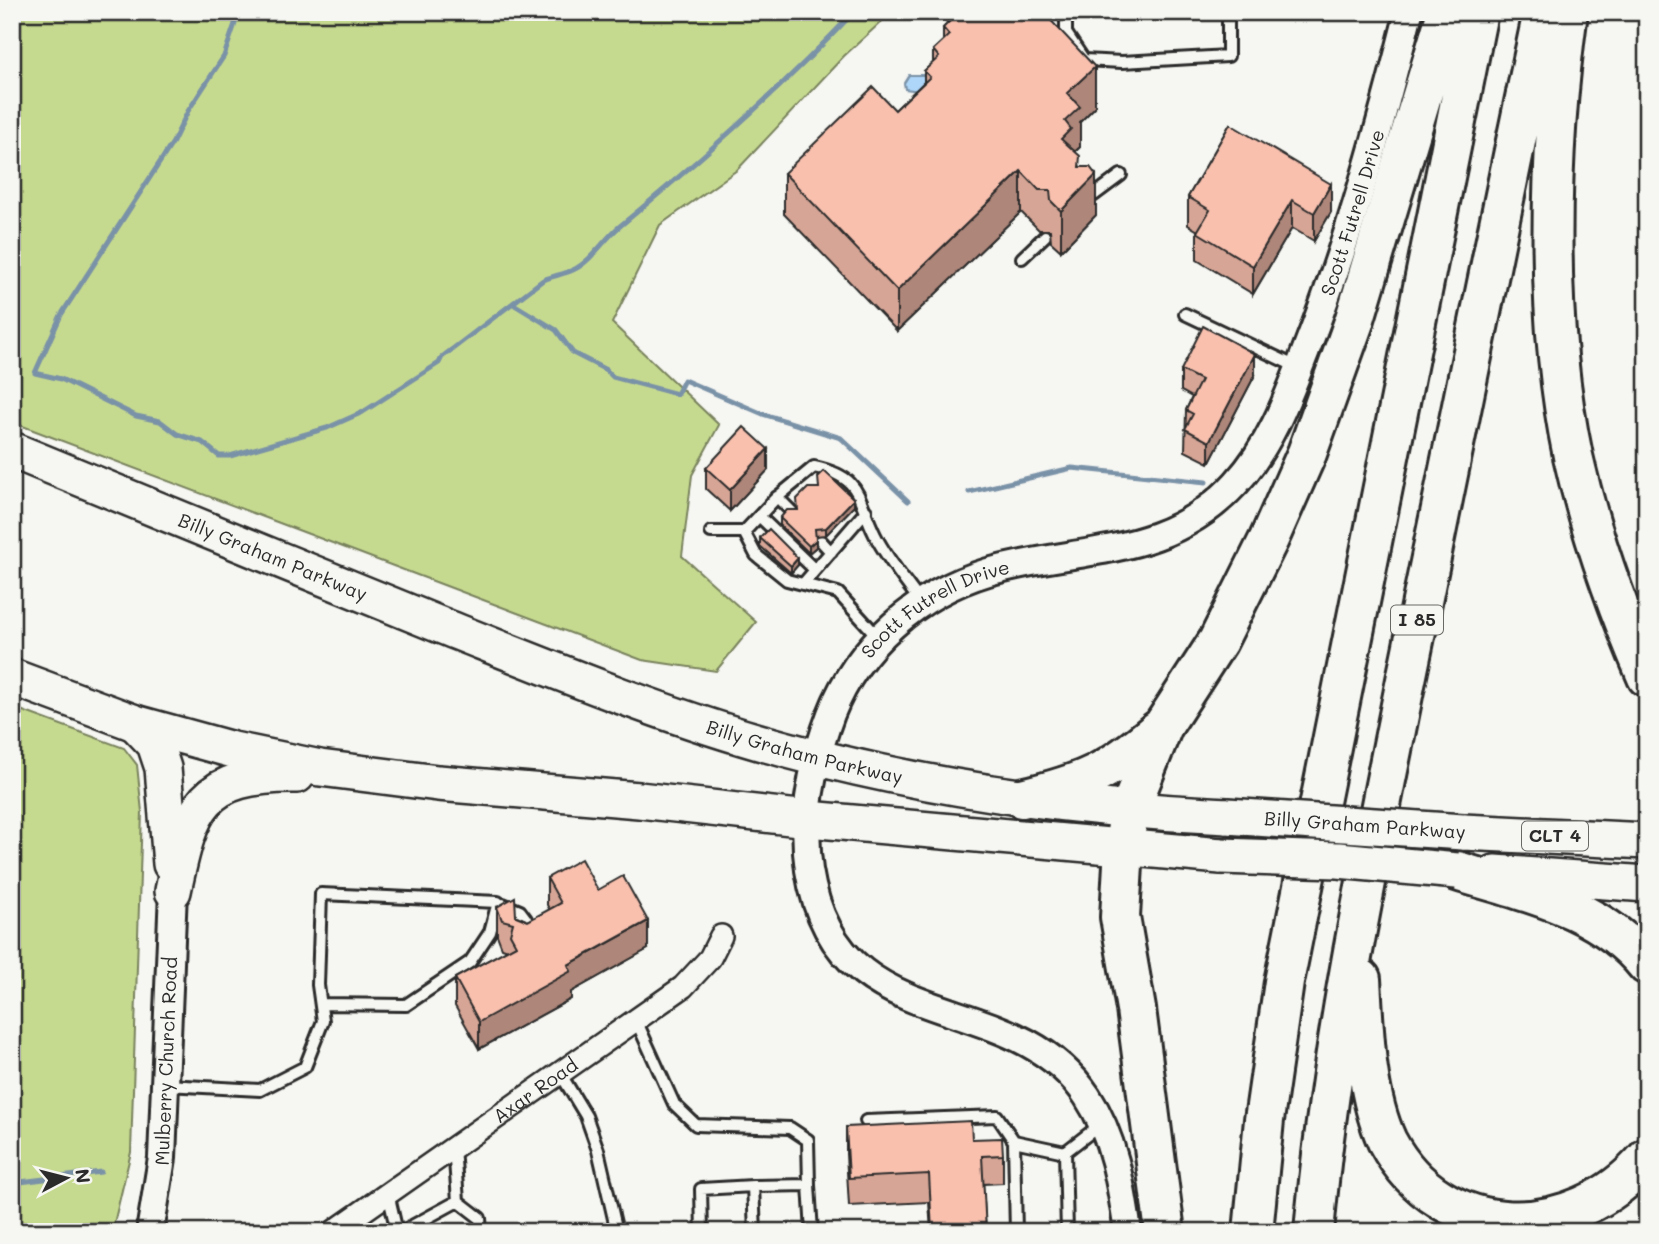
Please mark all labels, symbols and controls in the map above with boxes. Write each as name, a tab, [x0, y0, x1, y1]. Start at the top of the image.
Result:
street label: Scott Futrell Drive	[1314, 127, 1389, 299]
street label: Billy Graham Parkway	[175, 507, 371, 606]
street label: Scott Futrell Drive	[855, 554, 1012, 663]
road number: I 85	[1391, 606, 1443, 634]
street label: Billy Graham Parkway	[703, 714, 905, 789]
street label: Billy Graham Parkway	[1263, 805, 1467, 844]
road number: CLT 4	[1522, 822, 1588, 850]
street label: Mulberry Church Road	[149, 956, 182, 1166]
street label: Axar Road	[488, 1052, 582, 1128]
north arrow	[32, 1142, 102, 1212]
text: N	[70, 1167, 97, 1185]

